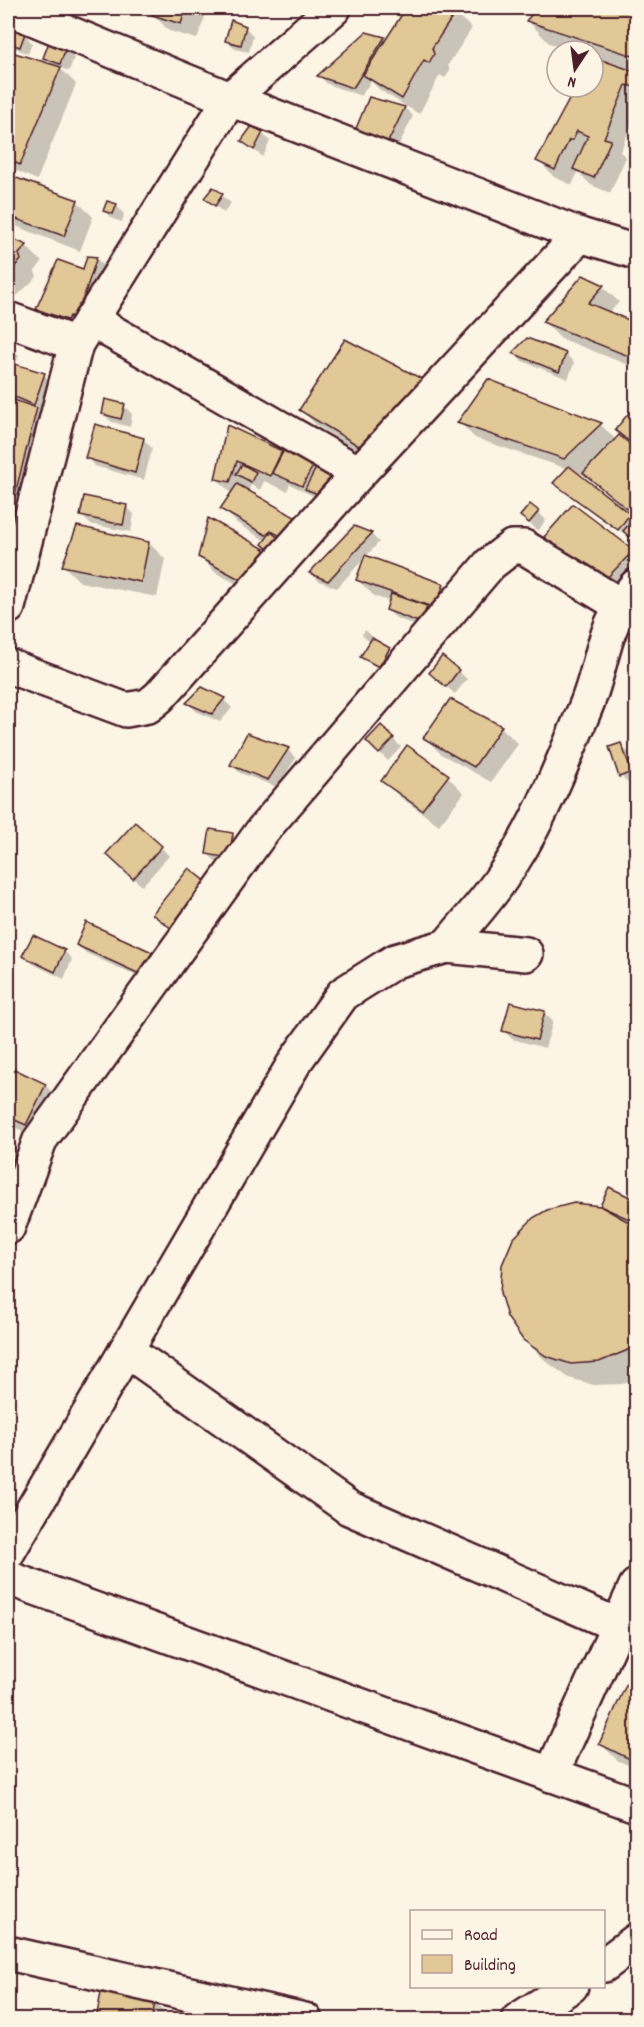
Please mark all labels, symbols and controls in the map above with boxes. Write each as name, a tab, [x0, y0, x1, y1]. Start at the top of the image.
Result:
north arrow	[545, 39, 605, 99]
text: N	[566, 69, 579, 93]
legend	[410, 1910, 605, 1988]
text: Road	[464, 1924, 498, 1949]
text: Building	[464, 1954, 516, 1979]

